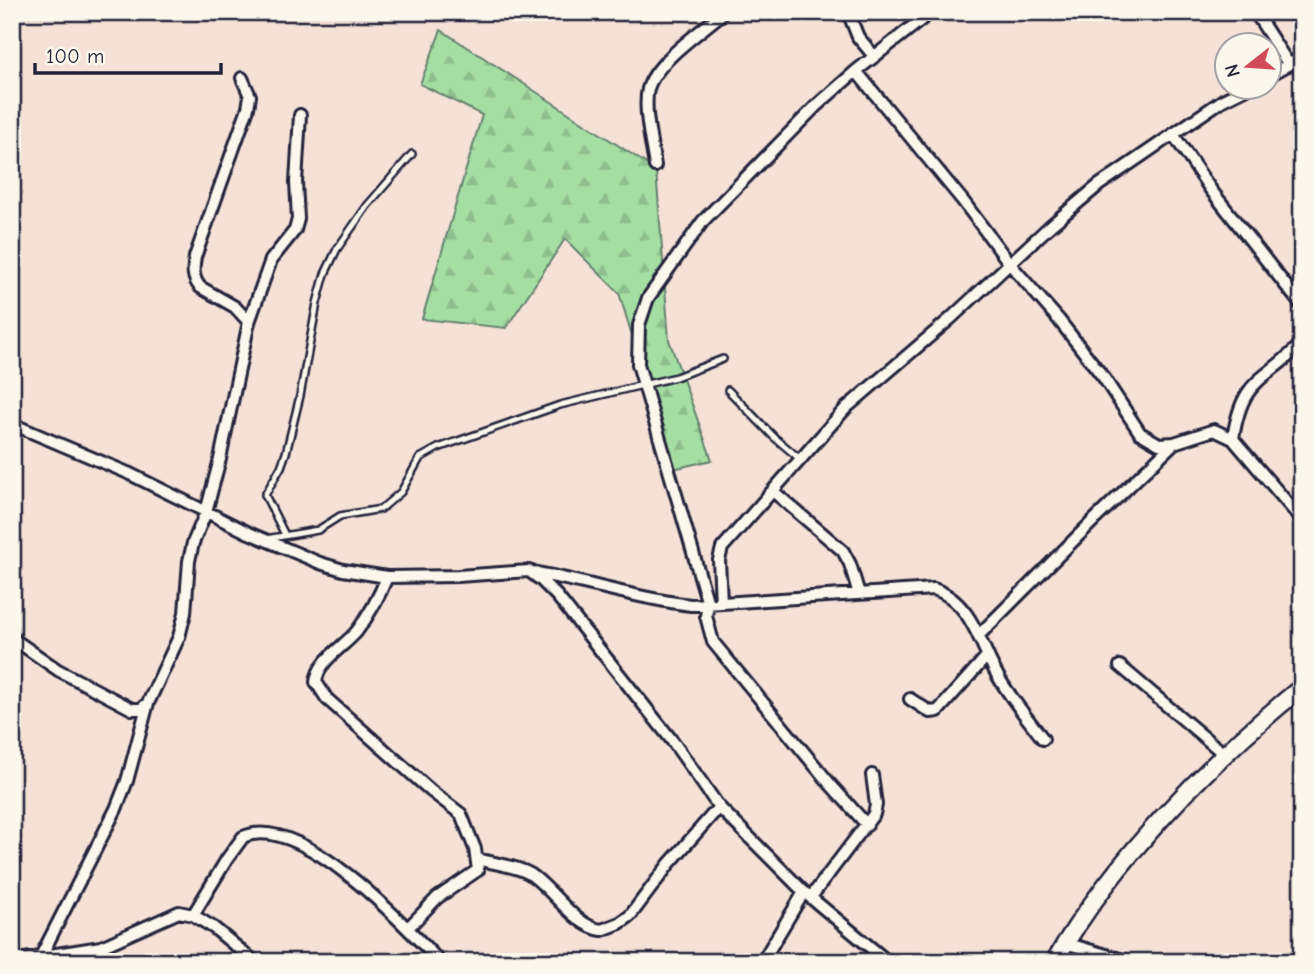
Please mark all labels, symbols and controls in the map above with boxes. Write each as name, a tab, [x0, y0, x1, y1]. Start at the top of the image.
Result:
scale bar	[35, 32, 220, 76]
north arrow	[1212, 32, 1282, 102]
text: 100 m	[46, 44, 104, 68]
text: N	[1220, 62, 1245, 80]

